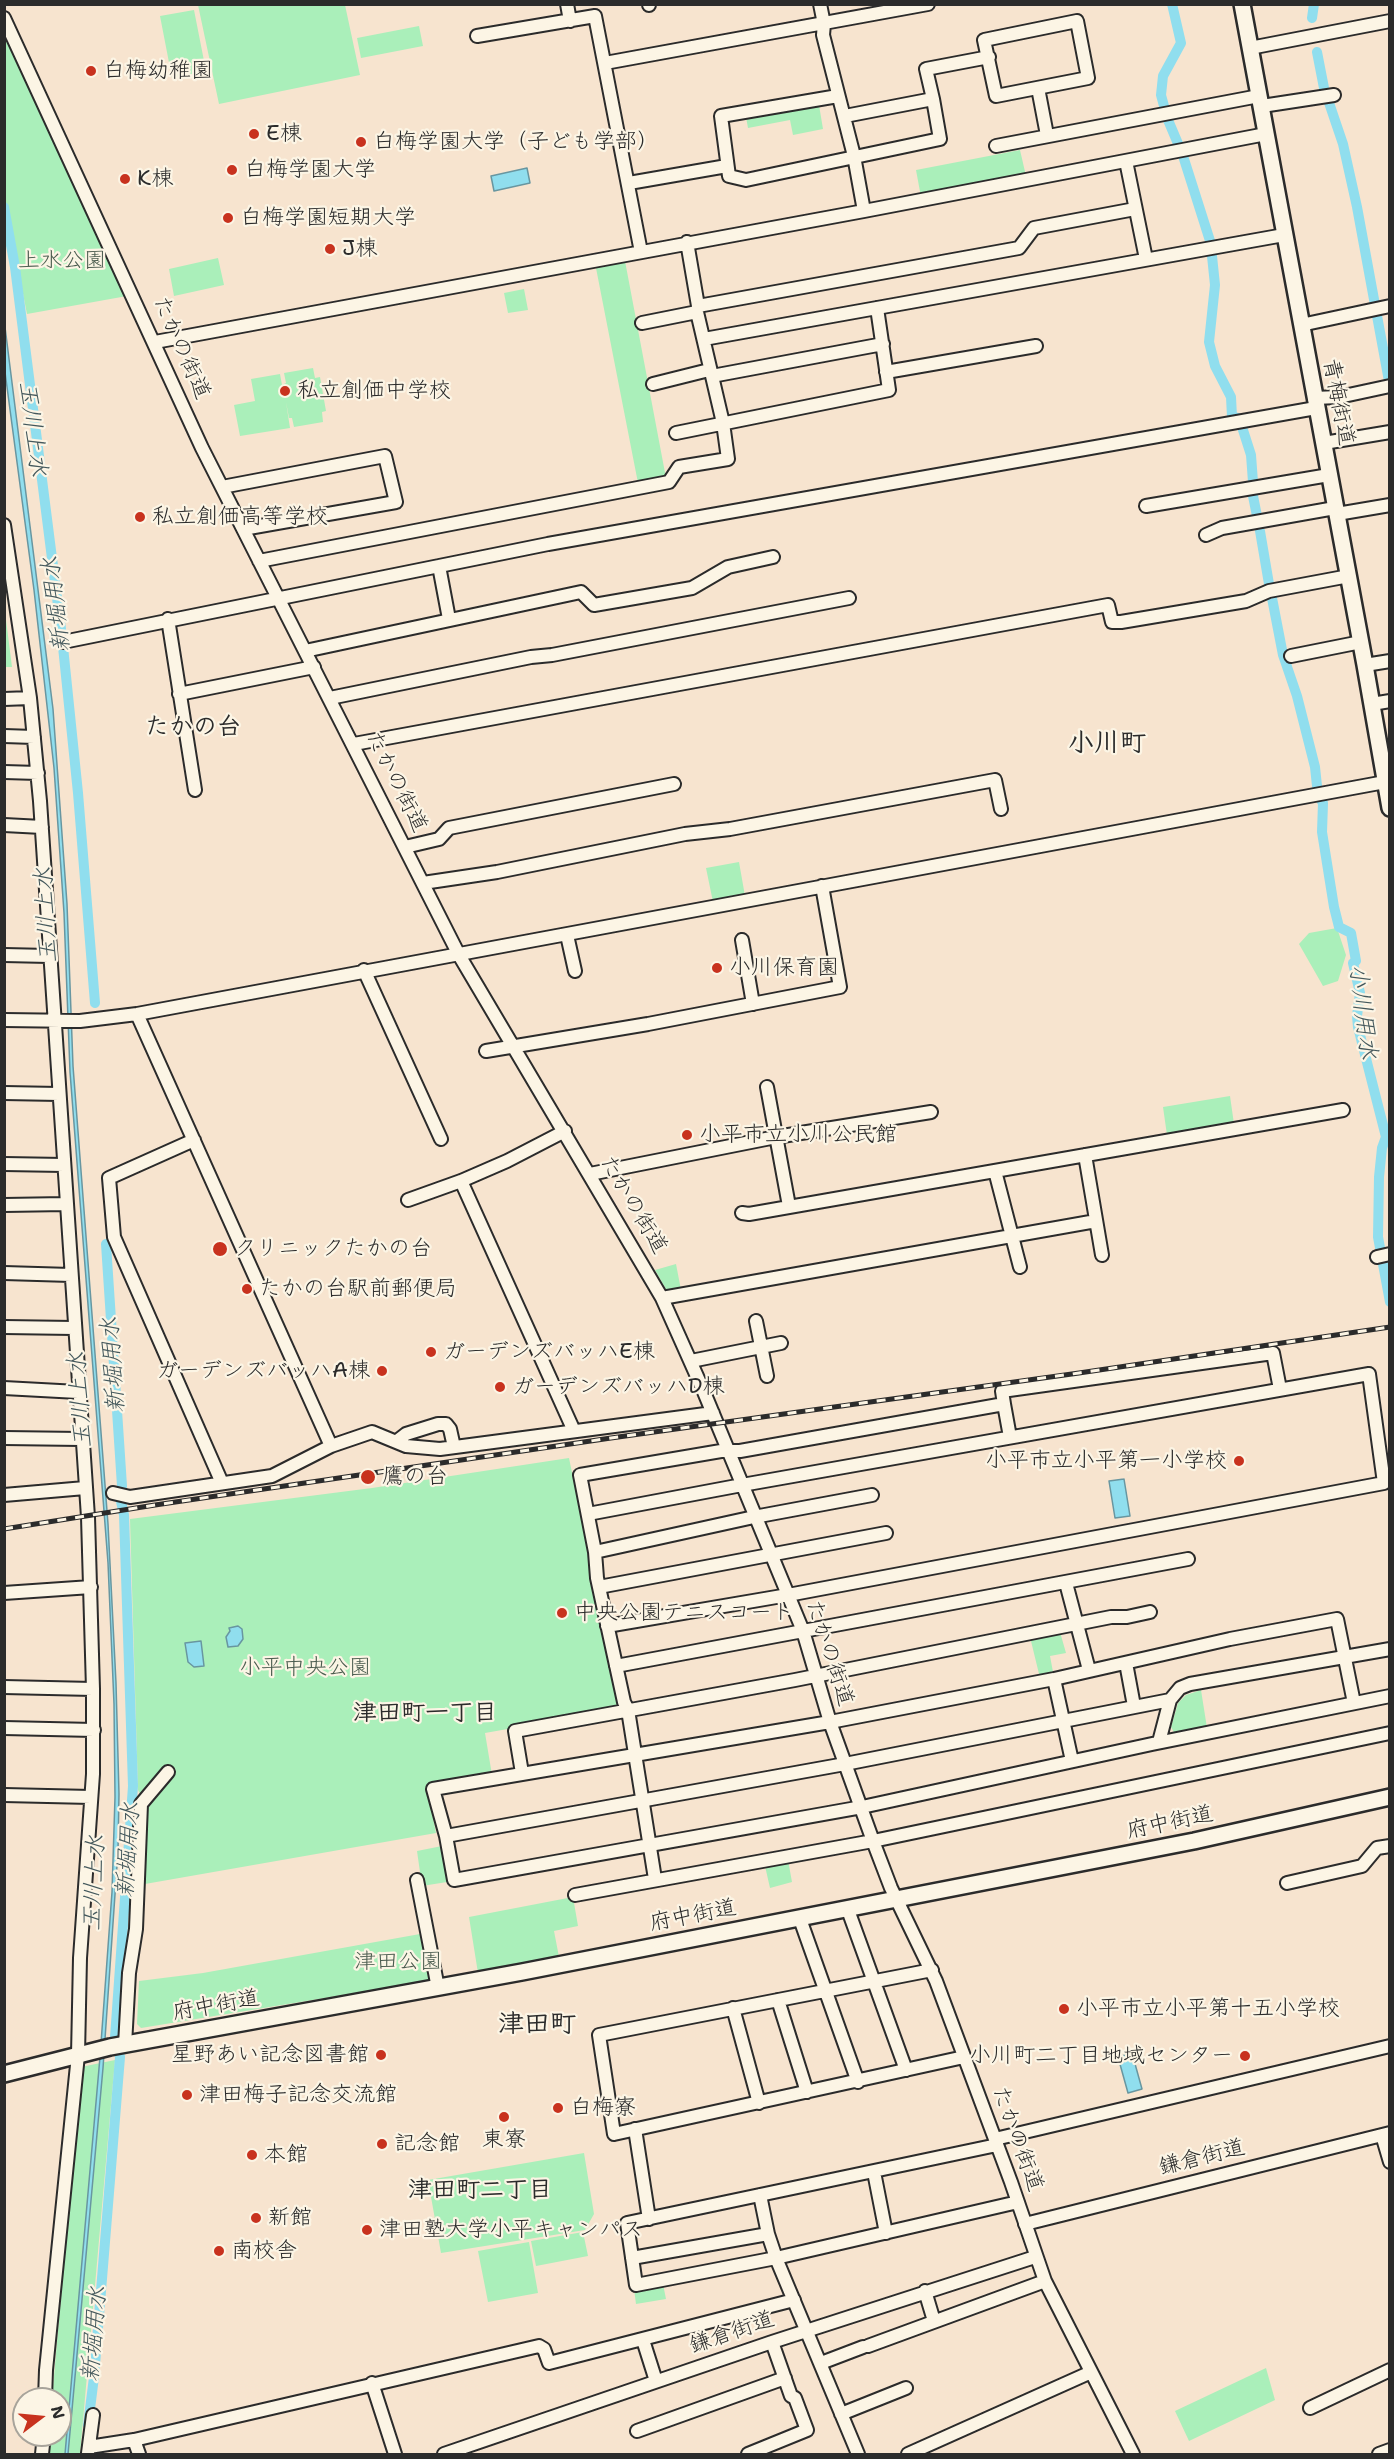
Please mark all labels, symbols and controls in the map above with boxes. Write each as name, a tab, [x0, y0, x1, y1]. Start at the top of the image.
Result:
place label: 白梅幼稚園	[103, 58, 213, 84]
marker: 白梅幼稚園	[84, 64, 98, 78]
place label: E棟	[266, 121, 302, 147]
marker: E棟	[247, 127, 261, 141]
place label: 白梅学園大学（子ども学部）	[373, 129, 659, 155]
marker: 白梅学園大学（子ども学部）	[354, 135, 368, 149]
place label: 白梅学園大学	[244, 157, 376, 183]
marker: 白梅学園大学	[225, 163, 239, 177]
place label: K棟	[137, 166, 173, 192]
marker: K棟	[118, 172, 132, 186]
place label: 白梅学園短期大学	[240, 205, 416, 231]
marker: 白梅学園短期大学	[221, 211, 235, 225]
place label: J棟	[342, 236, 377, 262]
marker: J棟	[323, 242, 337, 256]
park label: 上水公園	[18, 248, 106, 274]
street label: たかの街道	[147, 292, 215, 404]
street label: 青梅街道	[1317, 356, 1359, 448]
place label: 私立創価中学校	[297, 378, 451, 404]
water label: 玉川上水	[12, 380, 52, 478]
marker: 私立創価中学校	[278, 384, 292, 398]
place label: 私立創価高等学校	[152, 504, 328, 530]
marker: 私立創価高等学校	[133, 510, 147, 524]
water label: 新堀用水	[37, 555, 77, 653]
district label: たかの台	[145, 714, 241, 742]
street label: たかの街道	[359, 727, 433, 837]
district label: 小川町	[1068, 728, 1146, 760]
water label: 玉川上水	[30, 866, 64, 964]
place label: 小川保育園	[729, 955, 839, 981]
marker: 小川保育園	[710, 961, 724, 975]
water label: 小川用水	[1342, 963, 1382, 1061]
place label: 小平市立小川公民館	[699, 1122, 897, 1148]
marker: 小平市立小川公民館	[680, 1128, 694, 1142]
street label: たかの街道	[593, 1151, 673, 1259]
place label: クリニックたかの台	[234, 1236, 432, 1262]
marker: クリニックたかの台	[211, 1240, 229, 1258]
place label: たかの台駅前郵便局	[259, 1276, 457, 1302]
marker: たかの台駅前郵便局	[240, 1282, 254, 1296]
water label: 新堀用水	[96, 1316, 132, 1414]
place label: ガーデンズバッハE棟	[443, 1339, 655, 1365]
marker: ガーデンズバッハE棟	[424, 1345, 438, 1359]
water label: 玉川上水	[63, 1351, 99, 1449]
place label: ガーデンズバッハA棟	[156, 1358, 370, 1384]
marker: ガーデンズバッハA棟	[375, 1364, 389, 1378]
place label: ガーデンズバッハD棟	[512, 1374, 725, 1400]
marker: ガーデンズバッハD棟	[493, 1380, 507, 1394]
place label: 小平市立小平第一小学校	[985, 1448, 1227, 1474]
marker: 小平市立小平第一小学校	[1232, 1454, 1246, 1468]
place label: 鷹の台	[382, 1464, 448, 1490]
marker: 鷹の台	[359, 1468, 377, 1486]
street label: たかの街道	[799, 1597, 859, 1709]
place label: 中央公園テニスコート	[574, 1600, 794, 1626]
marker: 中央公園テニスコート	[555, 1606, 569, 1620]
park label: 小平中央公園	[239, 1655, 371, 1681]
district label: 津田町一丁目	[353, 1700, 497, 1728]
water label: 新堀用水	[111, 1801, 147, 1899]
street label: 府中街道	[1124, 1801, 1216, 1845]
water label: 玉川上水	[78, 1834, 112, 1932]
street label: 府中街道	[647, 1895, 739, 1937]
park label: 津田公園	[354, 1949, 442, 1975]
street label: 府中街道	[170, 1985, 262, 2027]
place label: 小平市立小平第十五小学校	[1076, 1996, 1340, 2022]
marker: 小平市立小平第十五小学校	[1057, 2002, 1071, 2016]
district label: 津田町	[498, 2009, 576, 2041]
place label: 星野あい記念図書館	[171, 2042, 369, 2068]
place label: 小川町二丁目地域センター	[969, 2043, 1233, 2069]
marker: 星野あい記念図書館	[374, 2048, 388, 2062]
marker: 小川町二丁目地域センター	[1238, 2049, 1252, 2063]
place label: 津田梅子記念交流館	[199, 2082, 397, 2108]
street label: たかの街道	[986, 2083, 1048, 2195]
marker: 津田梅子記念交流館	[180, 2088, 194, 2102]
place label: 白梅寮	[570, 2095, 636, 2121]
marker: 白梅寮	[551, 2101, 565, 2115]
marker: 東寮	[497, 2110, 511, 2124]
place label: 東寮	[482, 2127, 526, 2153]
place label: 記念館	[394, 2131, 460, 2157]
street label: 鎌倉街道	[1156, 2135, 1248, 2181]
marker: 記念館	[375, 2137, 389, 2151]
place label: 本館	[264, 2142, 308, 2168]
marker: 本館	[245, 2148, 259, 2162]
district label: 津田町二丁目	[408, 2177, 552, 2205]
place label: 新館	[268, 2205, 312, 2231]
marker: 新館	[249, 2211, 263, 2225]
place label: 津田塾大学小平キャンパス	[379, 2217, 643, 2243]
marker: 津田塾大学小平キャンパス	[360, 2223, 374, 2237]
place label: 南校舎	[231, 2238, 297, 2264]
marker: 南校舎	[212, 2244, 226, 2258]
water label: 新堀用水	[76, 2285, 114, 2383]
street label: 鎌倉街道	[686, 2306, 778, 2360]
north arrow	[12, 2387, 72, 2447]
text: N	[46, 2403, 70, 2421]

